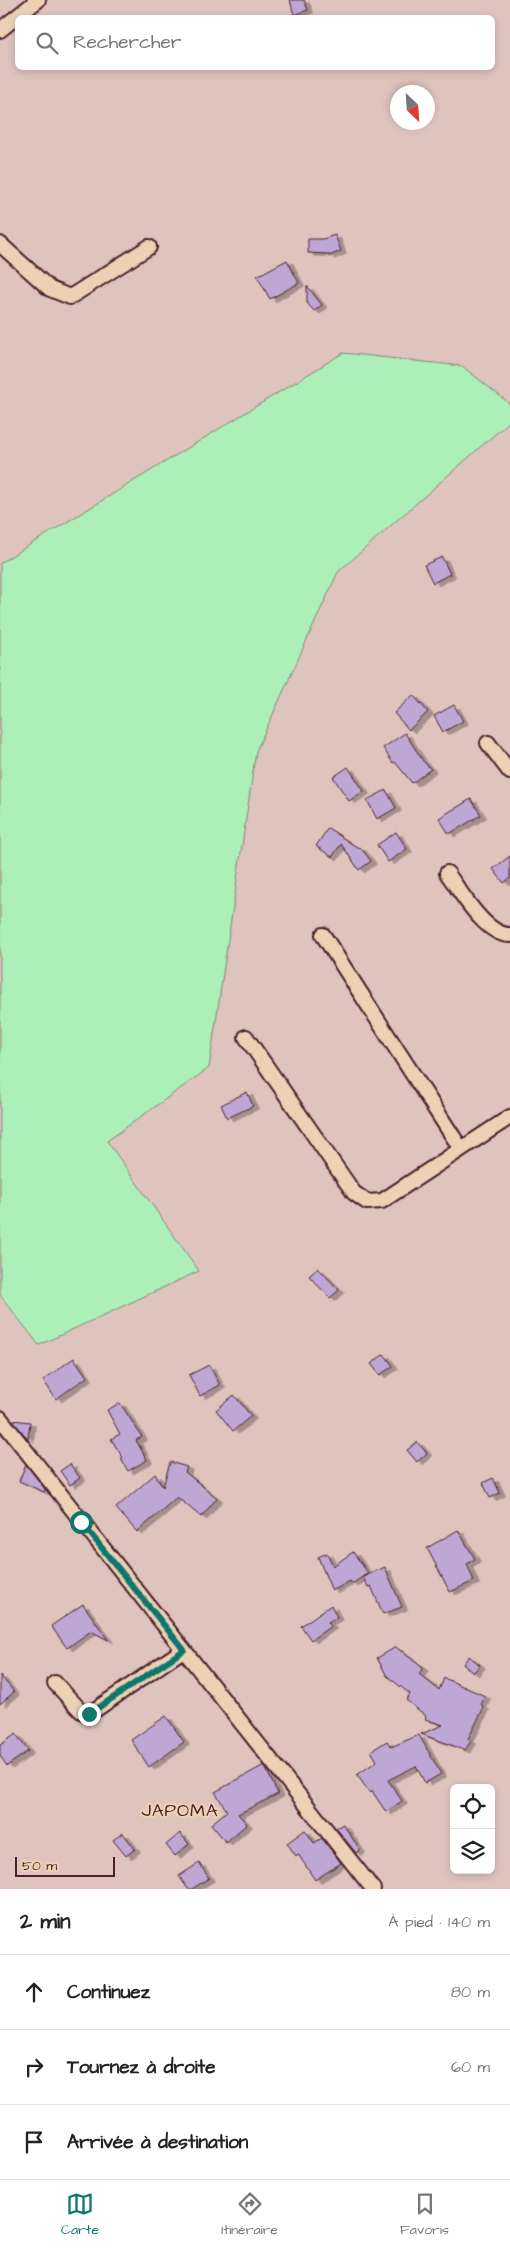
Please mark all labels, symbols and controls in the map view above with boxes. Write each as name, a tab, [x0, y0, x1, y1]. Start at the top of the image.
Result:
search box	[15, 15, 495, 70]
icon: search	[33, 29, 61, 57]
text: Rechercher	[73, 29, 181, 56]
north arrow	[390, 85, 435, 130]
route start	[70, 1511, 93, 1534]
route end	[78, 1703, 101, 1726]
map controls	[450, 1784, 495, 1874]
button: locate	[450, 1784, 495, 1829]
district label: JAPOMA	[141, 1798, 219, 1823]
button: layers	[450, 1829, 495, 1874]
scale bar	[15, 1854, 115, 1877]
text: 50 m	[22, 1856, 57, 1876]
text: 2 min	[20, 1907, 70, 1936]
text: À pied · 140 m	[388, 1911, 490, 1933]
icon: ahead	[20, 1978, 48, 2006]
text: Continuez	[67, 1979, 150, 2006]
text: 80 m	[451, 1981, 490, 2003]
icon: right	[20, 2053, 48, 2081]
text: Tournez à droite	[67, 2054, 215, 2081]
text: 60 m	[451, 2056, 490, 2078]
icon: arrive	[20, 2128, 48, 2156]
text: Arrivée à destination	[67, 2129, 248, 2156]
tab: Carte	[61, 2190, 99, 2240]
tab: Itinéraire	[221, 2190, 278, 2240]
tab: Favoris	[400, 2190, 449, 2240]

